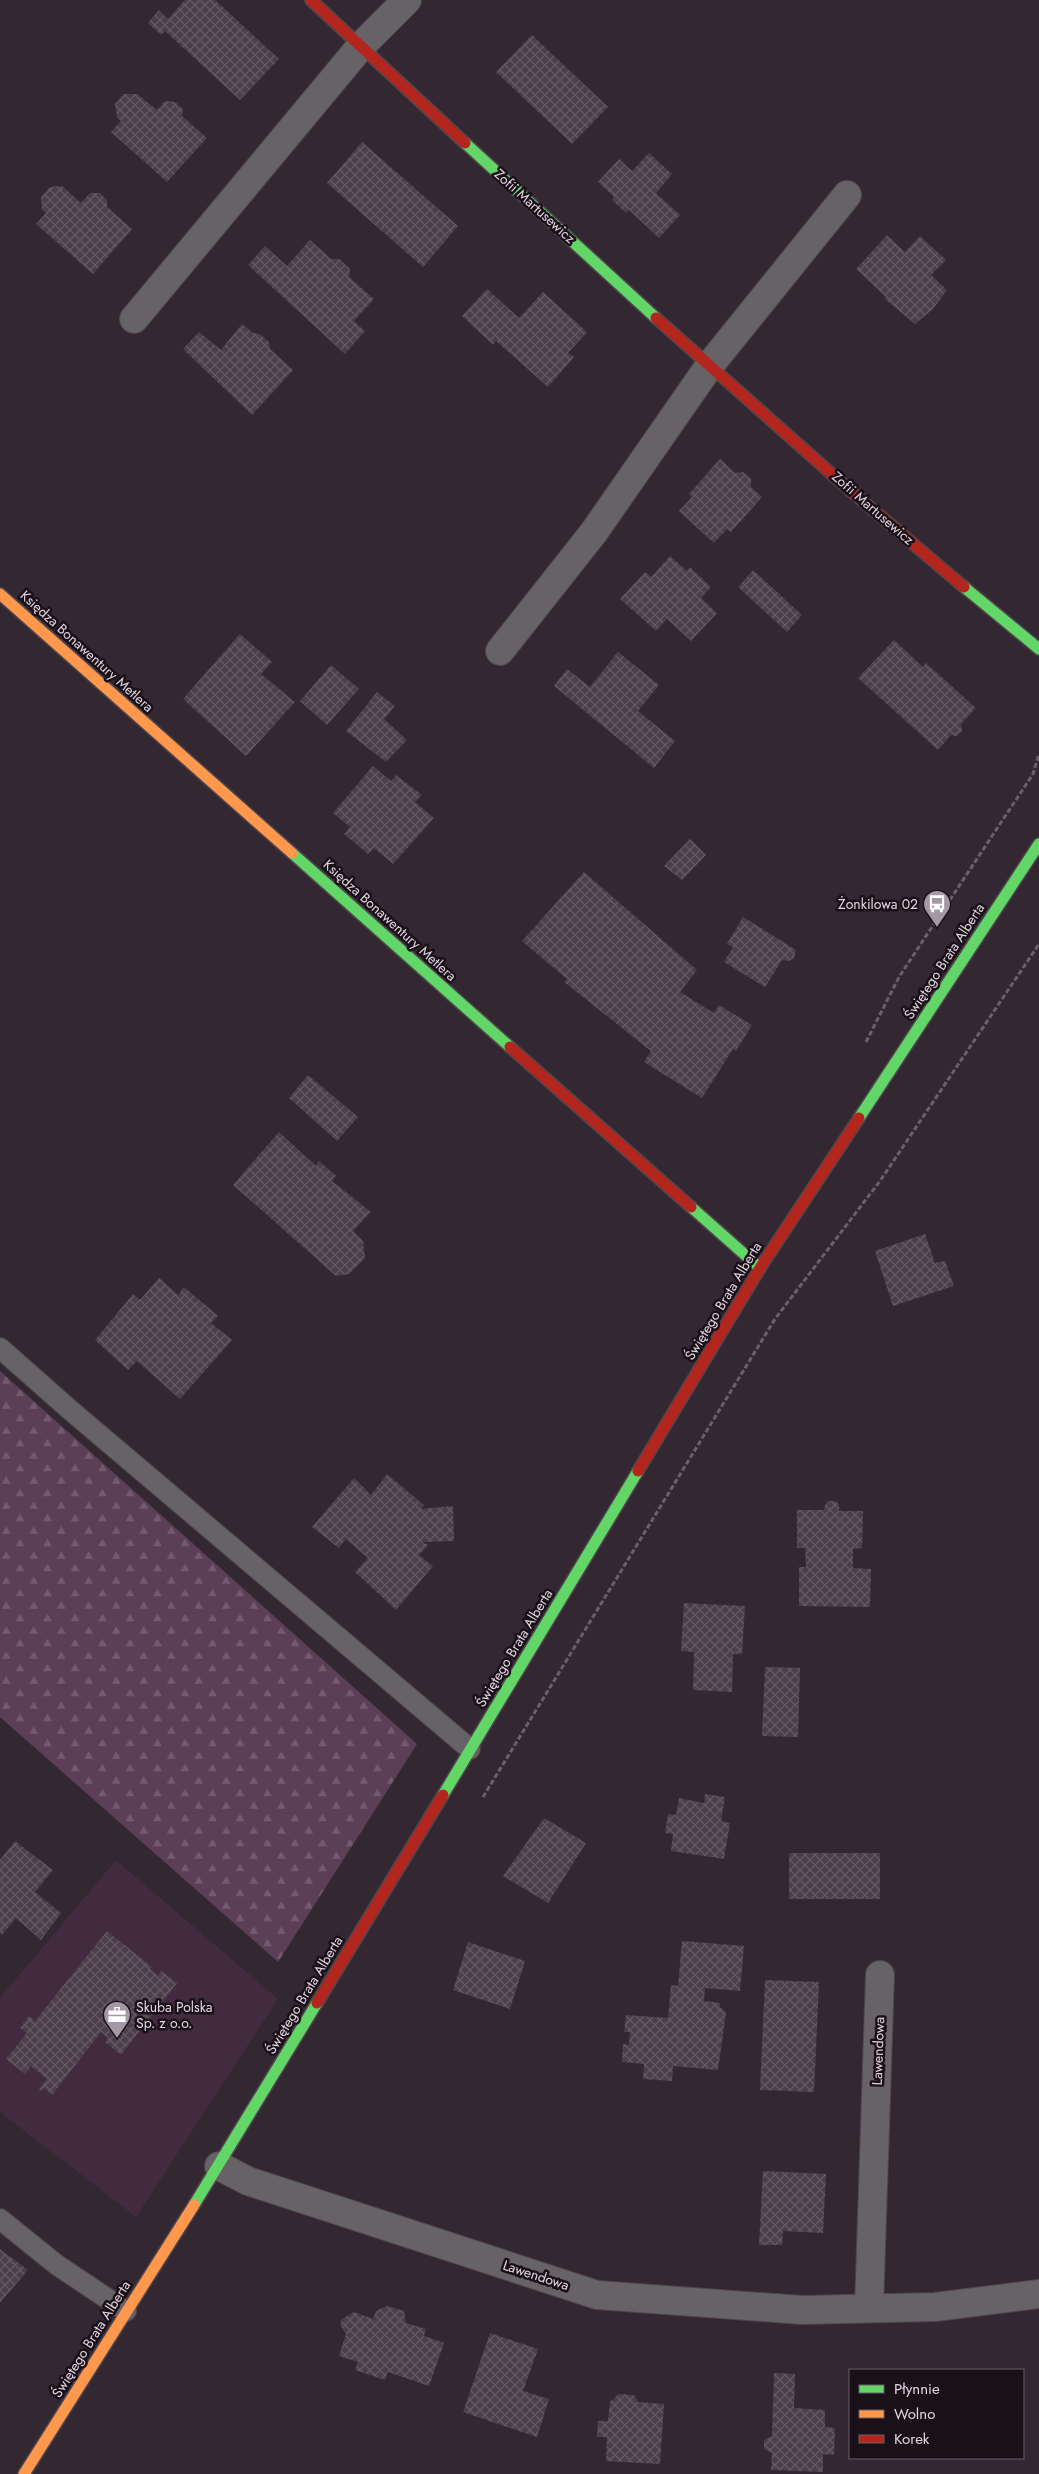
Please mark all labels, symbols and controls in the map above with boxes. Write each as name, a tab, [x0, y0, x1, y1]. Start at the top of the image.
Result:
street label: Zofii Martusewicz	[490, 164, 580, 248]
street label: Zofii Martusewicz	[828, 467, 919, 550]
street label: Księdza Bonawentury Metlera	[16, 586, 158, 716]
street label: Księdza Bonawentury Metlera	[319, 855, 461, 985]
bus stop icon: Żonkilowa 02	[922, 889, 952, 928]
place label: Żonkilowa 02	[838, 894, 918, 914]
street label: Świętego Brata Alberta	[899, 899, 989, 1023]
street label: Świętego Brata Alberta	[680, 1238, 766, 1364]
street label: Świętego Brata Alberta	[471, 1585, 557, 1711]
street label: Świętego Brata Alberta	[261, 1932, 347, 2058]
place label: Skuba Polska Sp. z o.o.	[136, 1997, 213, 2033]
office icon: Skuba Polska Sp. z o.o.	[102, 2000, 132, 2039]
street label: Lawendowa	[867, 2016, 889, 2086]
street label: Lawendowa	[500, 2255, 572, 2295]
street label: Świętego Brata Alberta	[47, 2277, 135, 2401]
legend	[849, 2369, 1024, 2459]
text: Płynnie	[894, 2378, 940, 2400]
text: Wolno	[894, 2403, 935, 2425]
text: Korek	[894, 2428, 930, 2450]

